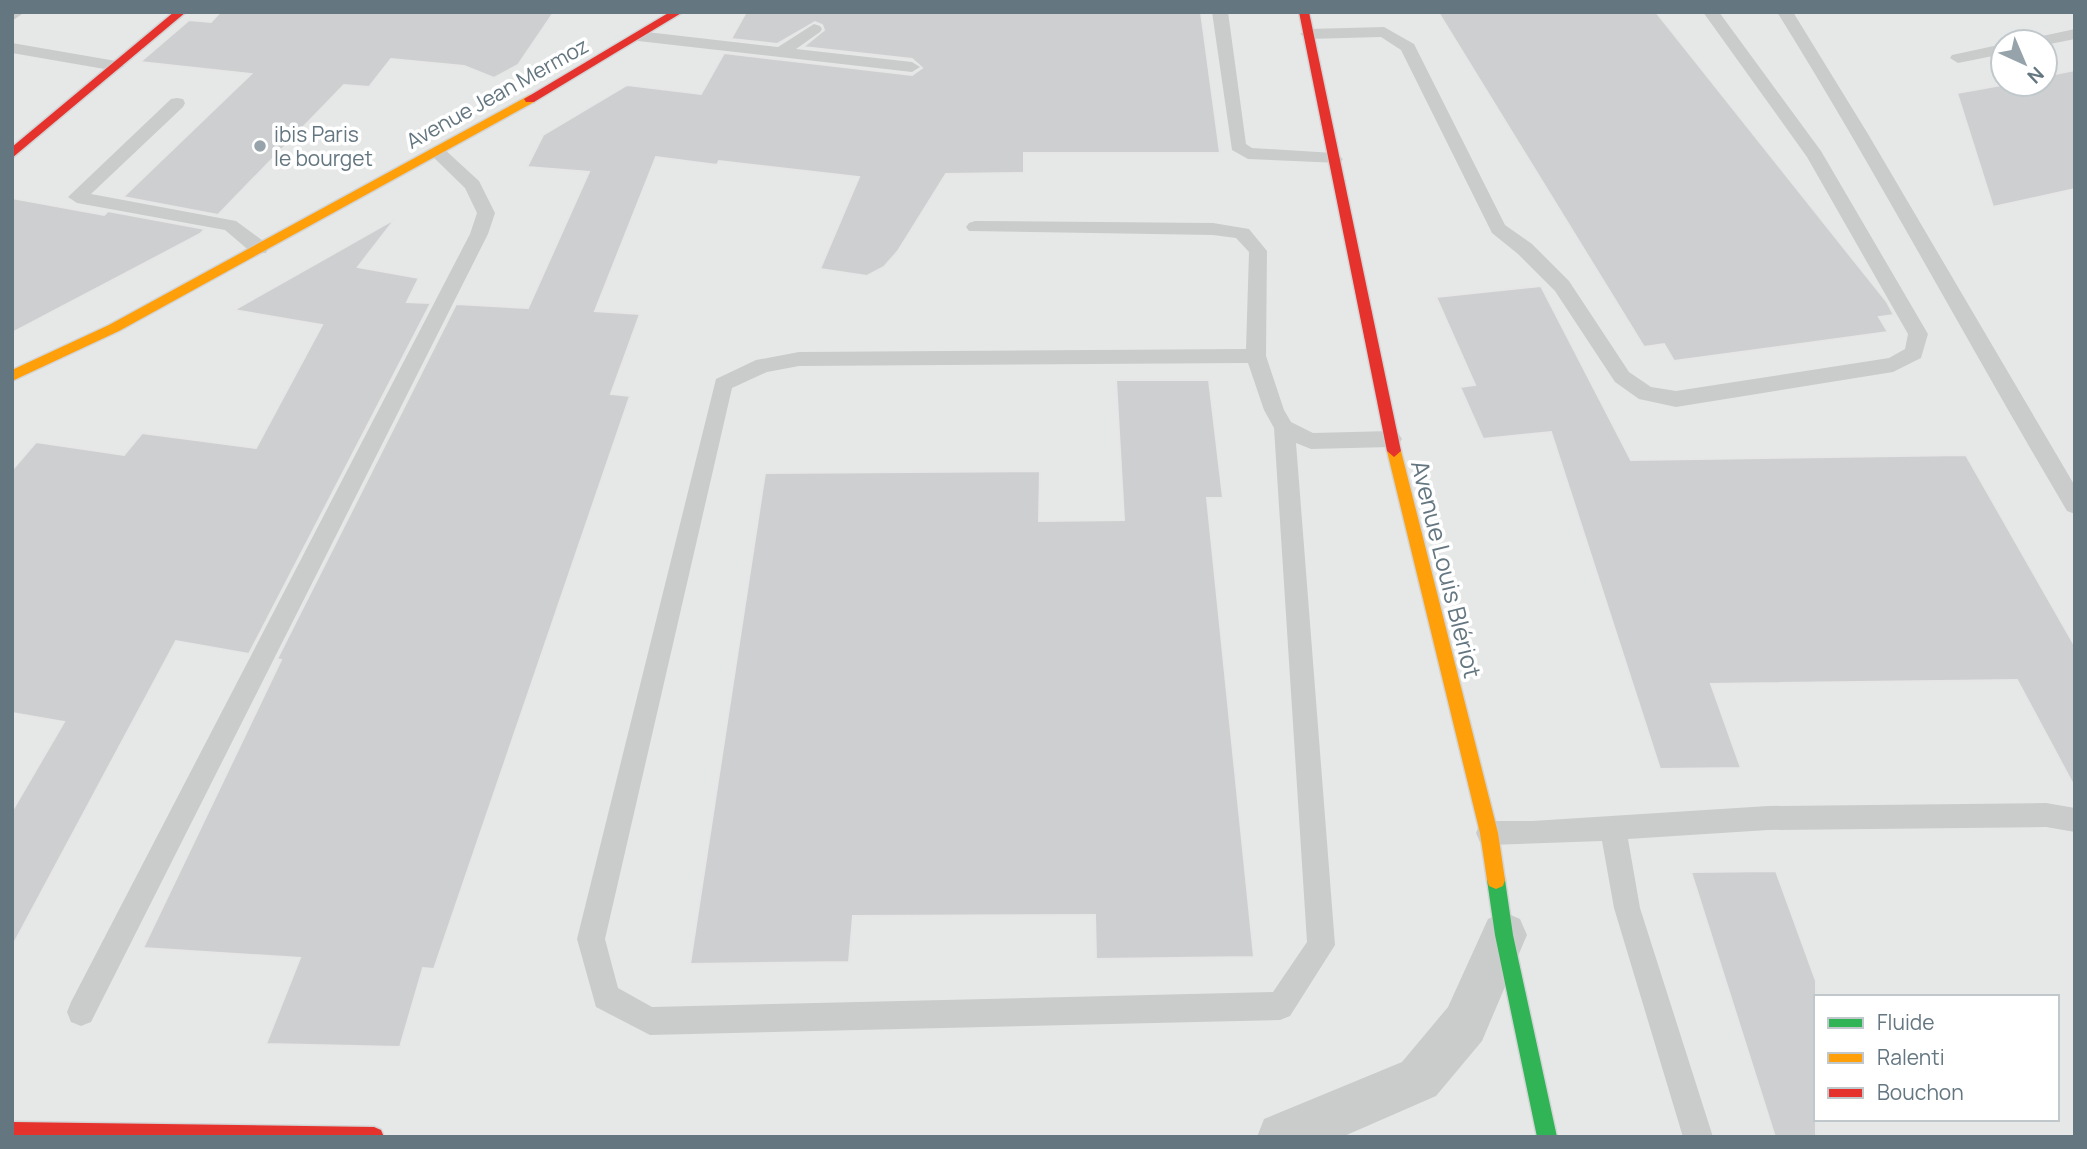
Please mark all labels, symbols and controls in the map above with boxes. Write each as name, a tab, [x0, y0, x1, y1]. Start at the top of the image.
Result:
north arrow	[1989, 28, 2059, 98]
street label: Avenue Jean Mermoz	[401, 31, 593, 155]
text: N	[2022, 61, 2050, 89]
place label: ibis Paris le bourget	[274, 120, 373, 172]
marker: ibis Paris le bourget	[252, 138, 268, 154]
street label: Avenue Louis Blériot	[1404, 457, 1490, 681]
legend	[1814, 995, 2059, 1121]
text: Fluide	[1877, 1008, 1935, 1036]
text: Ralenti	[1877, 1043, 1945, 1071]
text: Bouchon	[1877, 1078, 1964, 1106]

